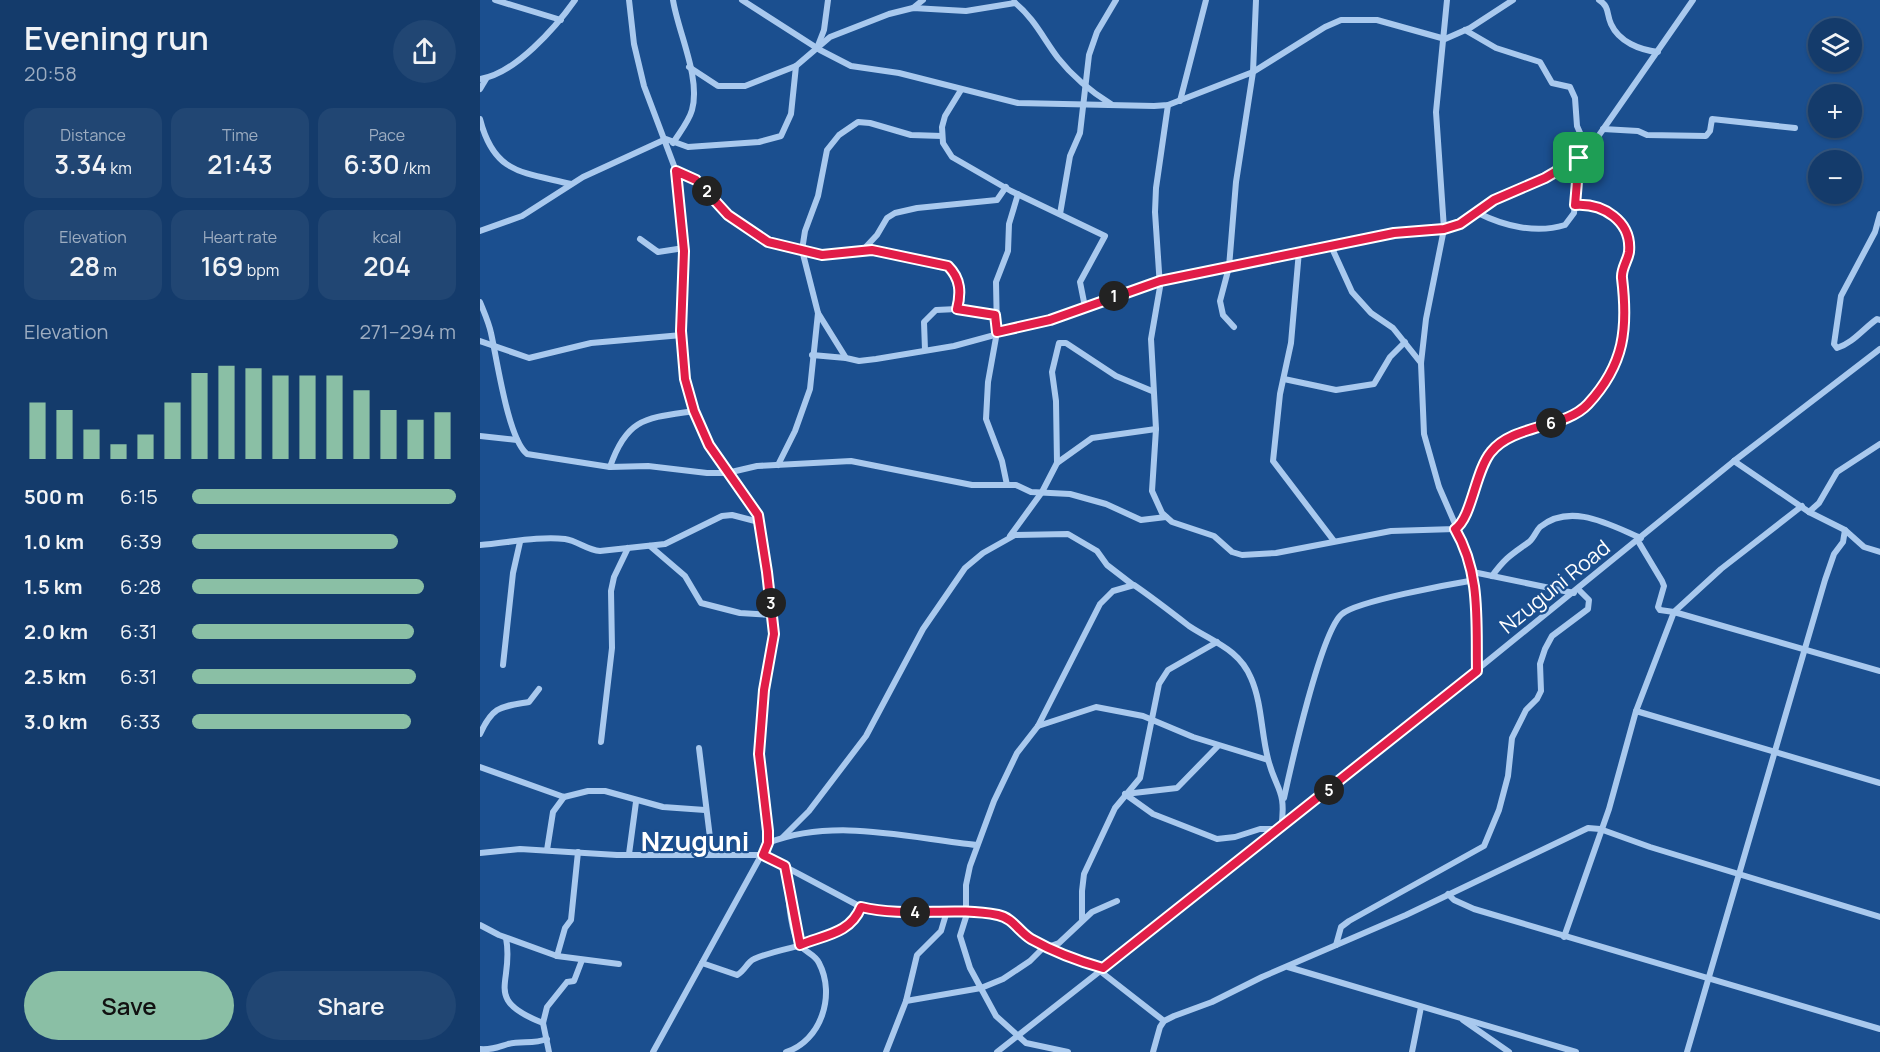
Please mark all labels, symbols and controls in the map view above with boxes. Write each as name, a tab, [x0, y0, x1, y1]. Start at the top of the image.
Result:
text: Evening run	[24, 15, 209, 60]
map controls	[1808, 18, 1862, 204]
button: layers	[1808, 18, 1862, 72]
button: share	[393, 20, 456, 83]
text: 20:58	[24, 60, 77, 87]
button: +	[1808, 84, 1862, 138]
text: Distance	[60, 124, 126, 146]
text: Time	[222, 124, 258, 146]
text: Pace	[369, 124, 405, 146]
pin	[1553, 132, 1604, 183]
icon: arrive	[1562, 141, 1595, 174]
text: 3.34	[54, 146, 107, 182]
text: 21:43	[207, 146, 273, 182]
text: 6:30	[343, 146, 400, 182]
button: −	[1808, 150, 1862, 204]
text: km	[107, 157, 132, 179]
text: /km	[400, 157, 431, 179]
pin: 2	[692, 176, 722, 206]
text: 2	[702, 180, 712, 202]
text: Elevation	[59, 226, 127, 248]
text: Heart rate	[203, 226, 277, 248]
text: kcal	[372, 226, 402, 248]
text: 28	[69, 248, 100, 284]
text: 169	[201, 248, 244, 284]
text: 204	[363, 248, 411, 284]
text: m	[100, 259, 117, 281]
text: bpm	[244, 259, 279, 281]
pin: 1	[1099, 281, 1129, 311]
text: 1	[1110, 285, 1118, 307]
text: Elevation	[24, 318, 108, 345]
text: 271–294 m	[359, 318, 456, 345]
pin: 6	[1536, 408, 1566, 438]
text: 6	[1546, 412, 1556, 434]
text: 500 m	[24, 483, 84, 510]
text: 6:15	[120, 483, 158, 510]
text: 1.0 km	[24, 528, 84, 555]
text: 6:39	[120, 528, 162, 555]
street label: Nzuguni Road	[1493, 533, 1615, 639]
text: 1.5 km	[24, 573, 83, 600]
text: 6:28	[120, 573, 161, 600]
pin: 3	[756, 588, 786, 618]
text: 3	[766, 592, 776, 614]
text: 2.0 km	[24, 618, 88, 645]
text: 6:31	[120, 618, 157, 645]
text: 2.5 km	[24, 663, 86, 690]
text: 6:31	[120, 663, 157, 690]
text: 3.0 km	[24, 708, 88, 735]
text: 6:33	[120, 708, 161, 735]
pin: 5	[1314, 775, 1344, 805]
text: 5	[1324, 779, 1334, 801]
district label: Nzuguni	[641, 822, 749, 859]
pin: 4	[900, 897, 930, 927]
text: 4	[910, 901, 920, 923]
button: Save	[24, 971, 234, 1040]
button: Share	[246, 971, 456, 1040]

